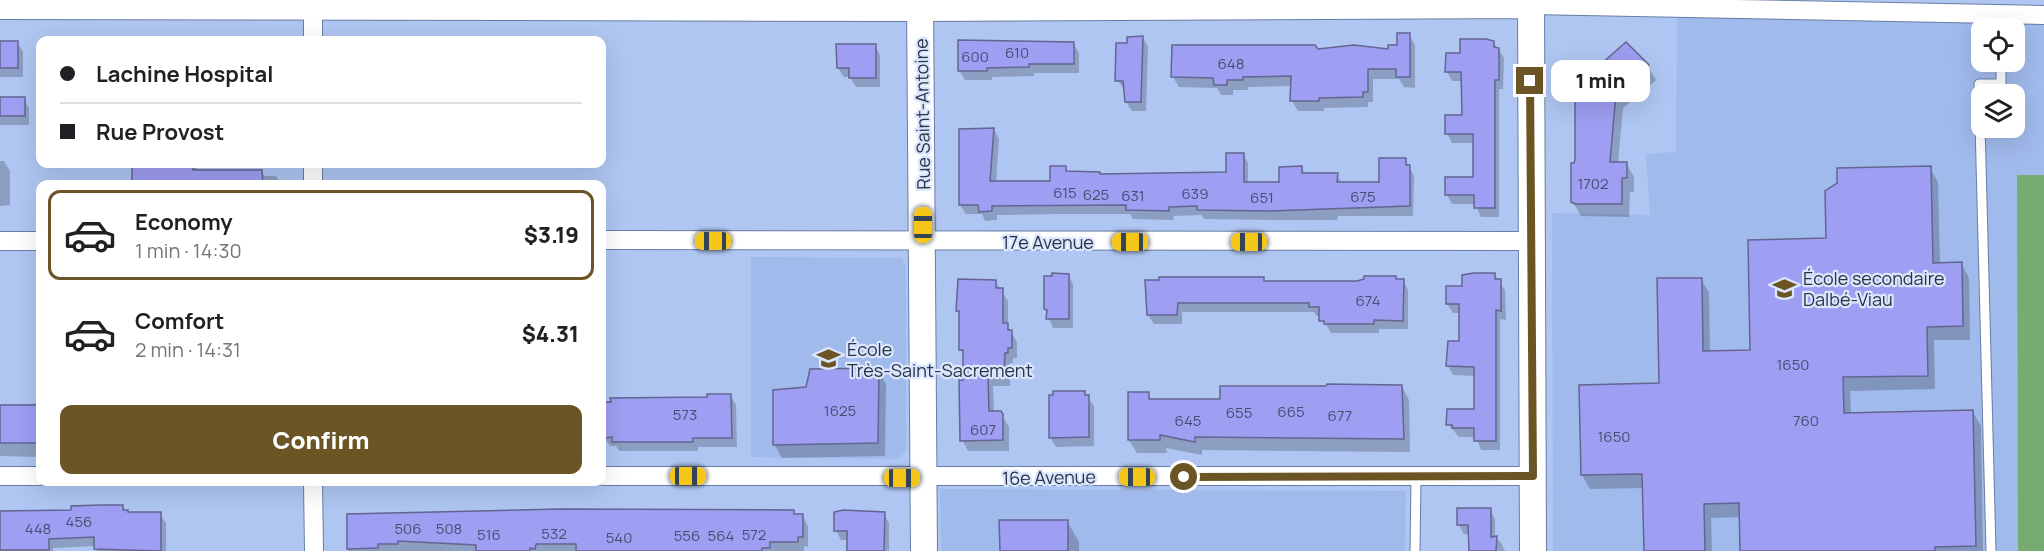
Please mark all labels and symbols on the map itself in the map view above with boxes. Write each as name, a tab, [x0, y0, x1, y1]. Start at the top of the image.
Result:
street label: Rue Saint-Antoine	[909, 38, 935, 190]
house number: 610	[1005, 42, 1029, 63]
house number: 600	[961, 46, 989, 67]
house number: 648	[1218, 53, 1244, 74]
callout: 1 min	[1551, 60, 1650, 102]
route end	[1516, 67, 1543, 94]
house number: 1702	[1577, 173, 1609, 194]
house number: 615	[1053, 182, 1077, 203]
house number: 639	[1182, 183, 1208, 204]
house number: 625	[1083, 184, 1109, 205]
house number: 631	[1121, 185, 1145, 206]
house number: 675	[1350, 186, 1376, 207]
house number: 651	[1250, 187, 1274, 208]
car	[914, 207, 932, 243]
street label: 17e Avenue	[1002, 230, 1094, 254]
car	[695, 232, 731, 250]
car	[1112, 233, 1148, 251]
car	[1231, 233, 1267, 251]
place label: École secondaire Dalbé-Viau	[1803, 266, 1945, 311]
school or university icon: École secondaire Dalbé-Viau	[1772, 275, 1798, 301]
house number: 674	[1355, 290, 1381, 311]
place label: École Très-Saint-Sacrement	[847, 337, 1033, 382]
school or university icon: École Très-Saint-Sacrement	[816, 346, 842, 372]
house number: 1650	[1777, 354, 1809, 375]
house number: 1625	[824, 400, 856, 421]
house number: 665	[1277, 401, 1305, 422]
house number: 655	[1226, 402, 1252, 423]
house number: 573	[673, 404, 697, 425]
house number: 677	[1328, 405, 1352, 426]
house number: 645	[1175, 410, 1201, 431]
house number: 760	[1793, 410, 1819, 431]
house number: 607	[970, 419, 996, 440]
house number: 1650	[1598, 426, 1630, 447]
route start	[1170, 463, 1197, 490]
street label: 16e Avenue	[1002, 464, 1096, 490]
car	[670, 467, 706, 485]
car	[1119, 468, 1155, 486]
car	[884, 469, 920, 487]
house number: 456	[66, 511, 92, 532]
house number: 448	[25, 518, 51, 539]
house number: 506	[394, 518, 422, 539]
house number: 508	[436, 518, 462, 539]
house number: 532	[541, 523, 567, 544]
house number: 516	[477, 524, 501, 545]
house number: 572	[742, 524, 766, 545]
house number: 556	[674, 525, 700, 546]
house number: 564	[708, 525, 735, 546]
house number: 540	[606, 527, 632, 548]

